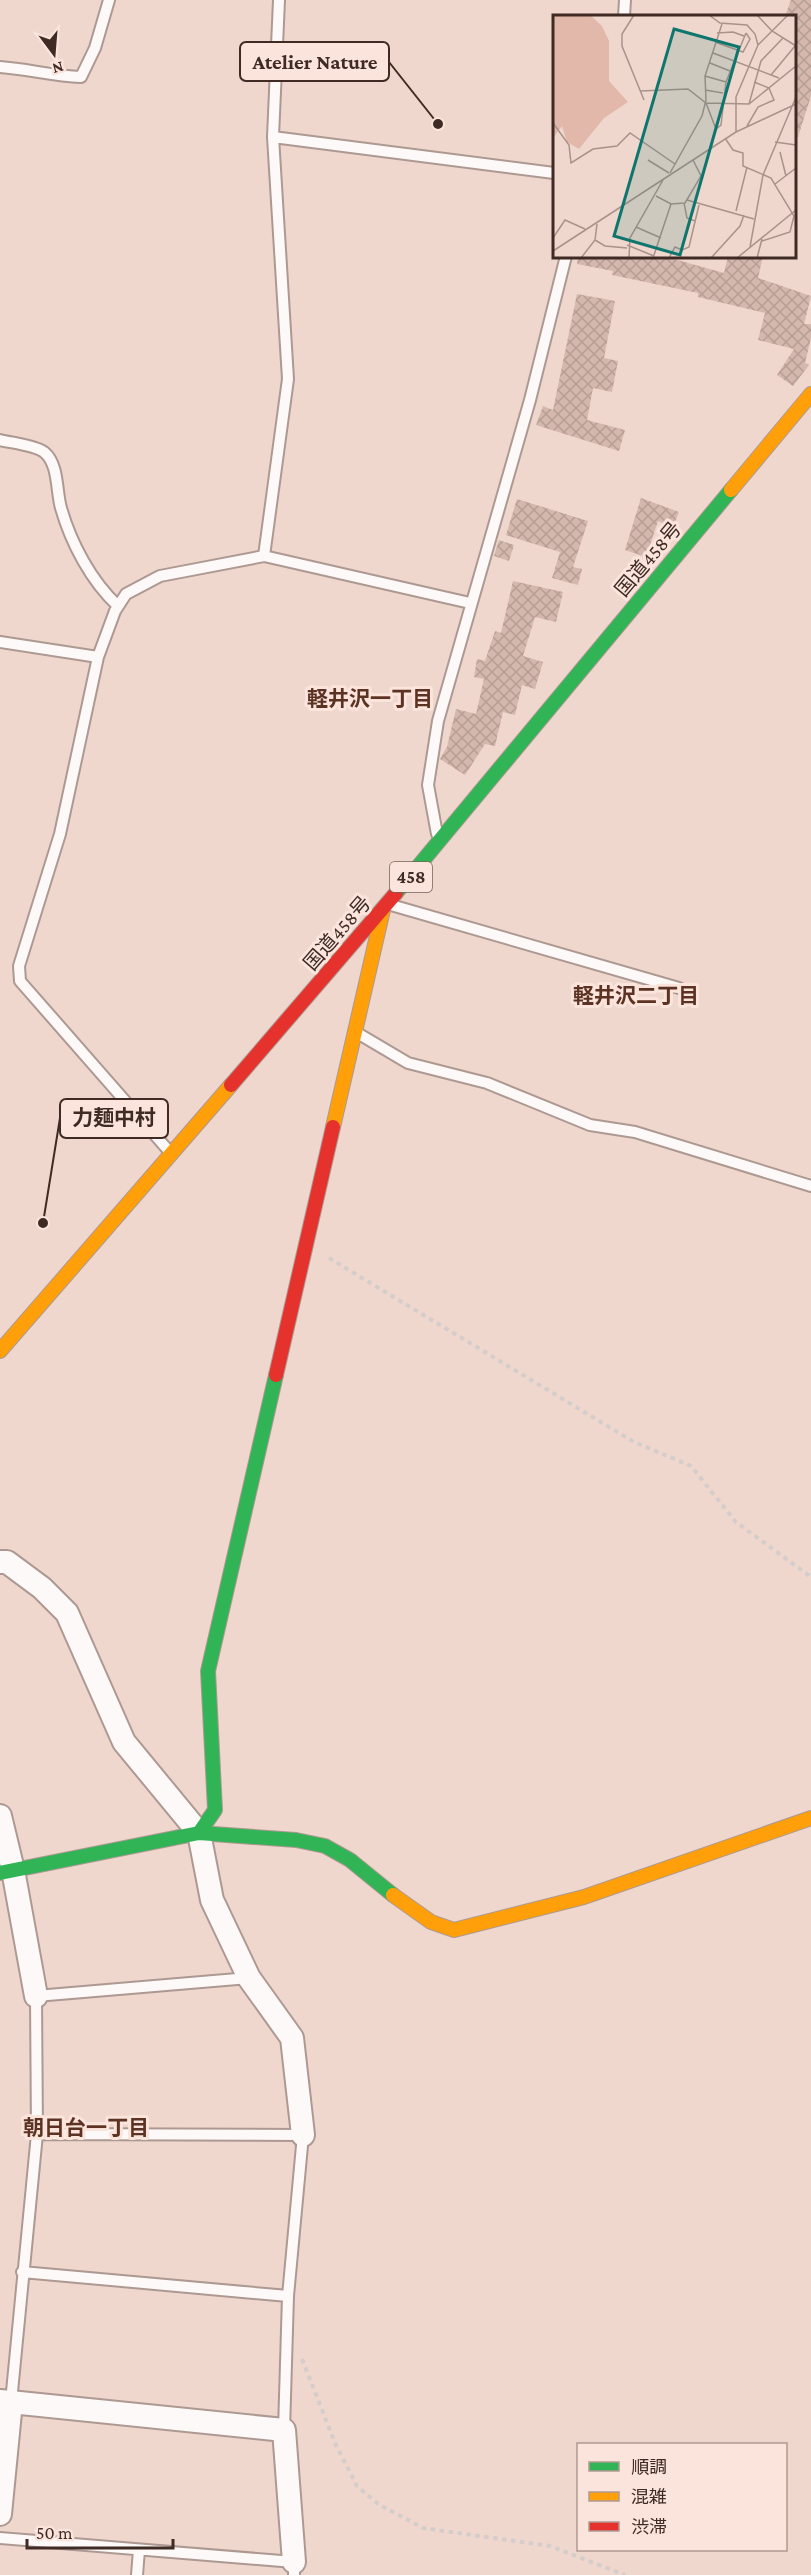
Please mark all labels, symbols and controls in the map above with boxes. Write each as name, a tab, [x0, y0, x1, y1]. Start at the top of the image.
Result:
inset map	[553, 15, 796, 258]
north arrow	[24, 24, 84, 84]
callout: Atelier Nature	[240, 42, 389, 81]
text: Atelier Nature	[251, 50, 378, 74]
text: N	[50, 58, 66, 78]
street label: 国道458号	[611, 517, 685, 601]
district label: 軽井沢一丁目	[307, 687, 433, 711]
road number: 458	[390, 862, 432, 892]
street label: 国道458号	[299, 892, 375, 974]
district label: 軽井沢二丁目	[573, 984, 699, 1008]
callout: 力麺中村	[60, 1099, 168, 1138]
text: 力麺中村	[72, 1106, 156, 1130]
district label: 朝日台一丁目	[23, 2116, 149, 2140]
legend	[577, 2443, 787, 2551]
text: 順調	[631, 2457, 667, 2477]
text: 混雑	[631, 2487, 667, 2507]
scale bar	[27, 2512, 172, 2550]
text: 渋滞	[631, 2517, 667, 2537]
text: 50 m	[36, 2523, 73, 2543]

